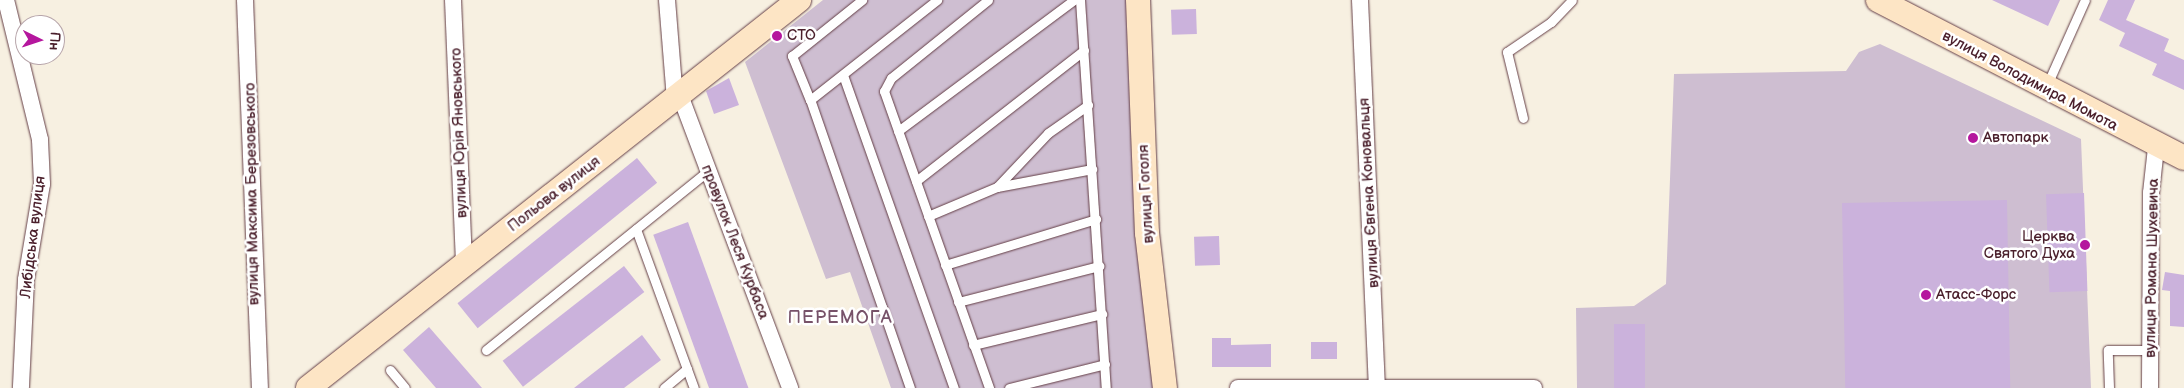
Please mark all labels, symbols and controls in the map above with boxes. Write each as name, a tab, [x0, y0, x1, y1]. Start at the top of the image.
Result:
north arrow	[15, 15, 65, 65]
place label: СТО	[787, 27, 816, 45]
street label: вулиця Володимира Момота	[1939, 27, 2121, 135]
marker: СТО	[771, 30, 783, 42]
text: Пн	[45, 31, 64, 51]
street label: вулиця Юрія Яновського	[447, 48, 471, 218]
street label: вулиця Максима Березовського	[241, 83, 263, 305]
street label: вулиця Євгена Коновальця	[1355, 98, 1383, 288]
place label: Автопарк	[1983, 129, 2048, 147]
marker: Автопарк	[1967, 132, 1979, 144]
street label: вулиця Гоголя	[1134, 144, 1158, 244]
street label: Польова вулиця	[504, 152, 604, 236]
street label: провулок Леся Курбаса	[697, 162, 773, 322]
street label: Либідська вулиця	[17, 175, 49, 299]
street label: вулиця Романа Шухевича	[2141, 178, 2163, 358]
place label: Церква Святого Духа	[1984, 227, 2075, 262]
marker: Церква Святого Духа	[2079, 239, 2091, 251]
place label: Атасс-Форс	[1936, 286, 2016, 304]
marker: Атасс-Форс	[1920, 289, 1932, 301]
district label: ПЕРЕМОГА	[786, 307, 894, 329]

